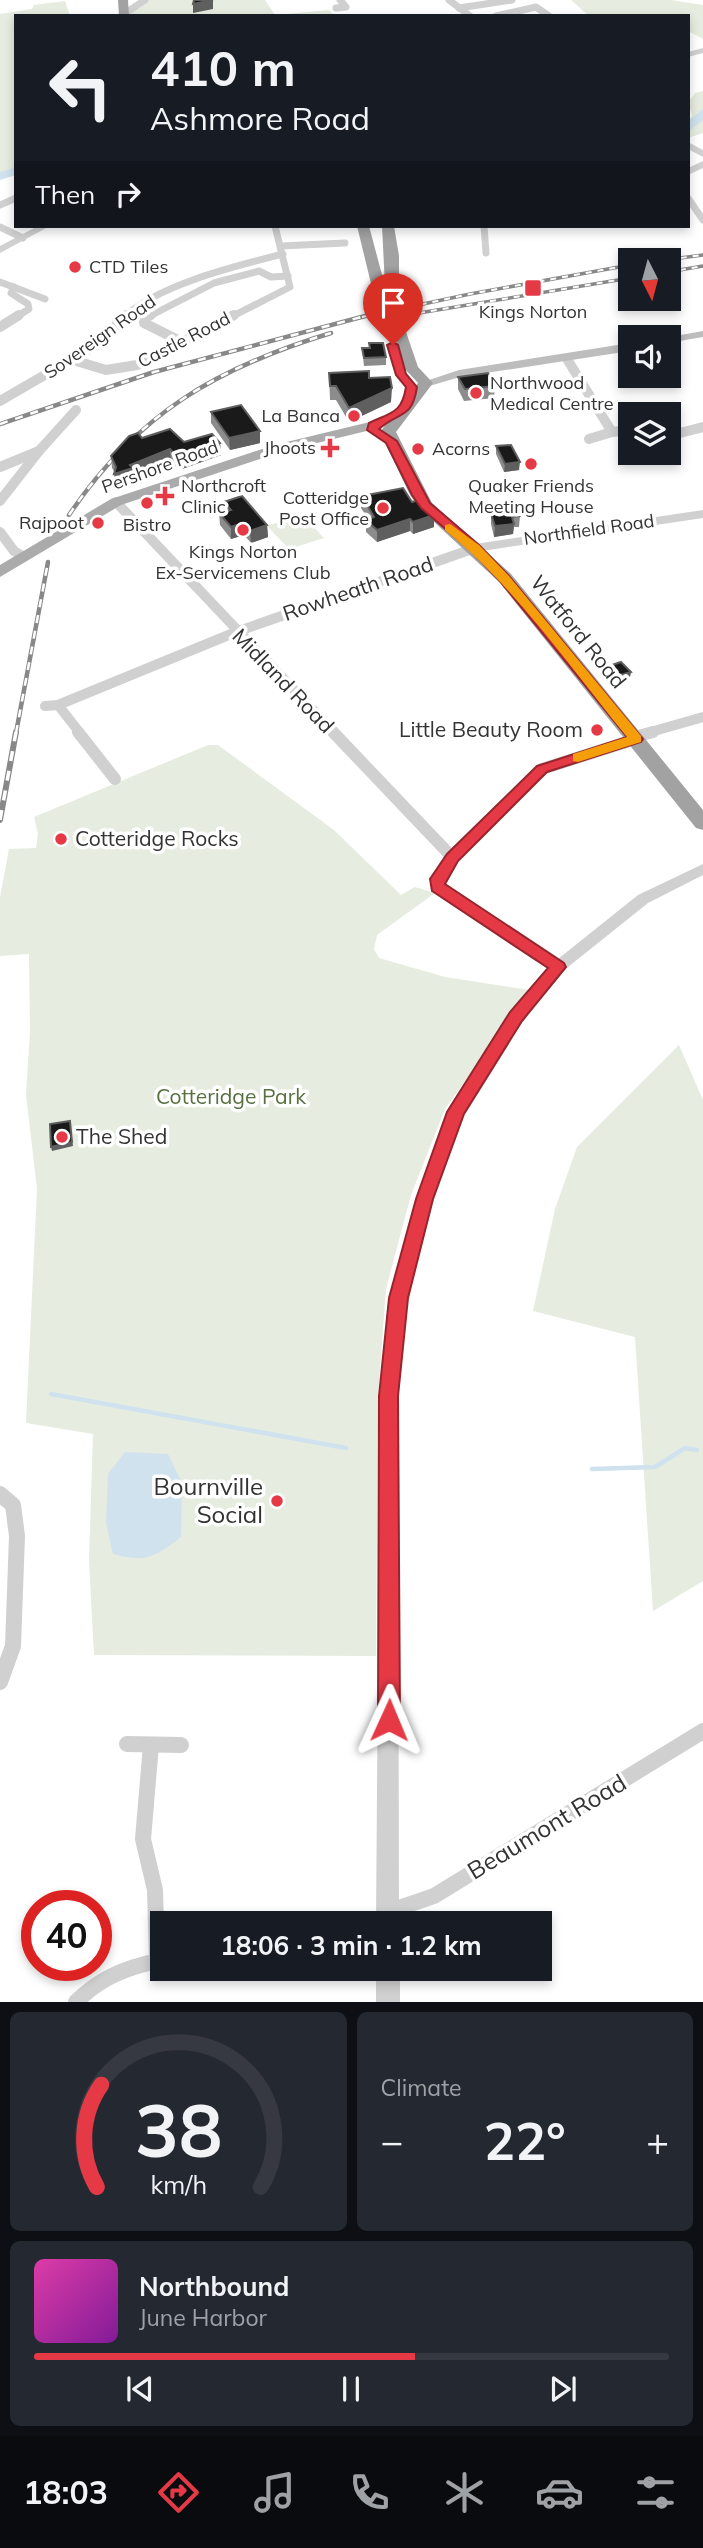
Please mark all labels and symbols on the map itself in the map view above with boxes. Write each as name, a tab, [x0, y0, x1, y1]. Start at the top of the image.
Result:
north arrow	[618, 248, 681, 312]
place label: CTD Tiles	[89, 255, 168, 278]
marker: CTD Tiles	[67, 259, 83, 275]
pin	[363, 273, 423, 345]
marker: Kings Norton	[523, 278, 543, 298]
street label: Sovereign Road	[39, 290, 160, 384]
place label: Kings Norton	[479, 300, 587, 323]
street label: Castle Road	[134, 306, 234, 373]
place label: Northwood Medical Centre	[490, 371, 613, 415]
marker: Northwood Medical Centre	[468, 385, 484, 401]
place label: La Banca	[261, 404, 340, 427]
marker: La Banca	[346, 408, 362, 424]
street label: Pershore Road	[98, 435, 221, 498]
place label: Jhoots	[264, 436, 316, 459]
place label: Acorns	[432, 437, 490, 460]
marker: Jhoots	[322, 440, 338, 456]
marker: Acorns	[410, 441, 426, 457]
marker: Quaker Friends Meeting House	[523, 456, 539, 472]
place label: Northcroft Clinic	[181, 474, 266, 518]
place label: Quaker Friends Meeting House	[468, 474, 594, 518]
marker: Northcroft Clinic	[155, 486, 175, 506]
place label: Cotteridge Post Office	[279, 486, 369, 530]
marker: Bistro	[139, 495, 155, 511]
marker: Cotteridge Post Office	[375, 500, 391, 516]
street label: Northfield Road	[522, 509, 656, 550]
place label: Rajpoot	[19, 511, 84, 534]
place label: Bistro	[123, 513, 171, 536]
marker: Rajpoot	[90, 515, 106, 531]
marker: Kings Norton Ex-Servicemens Club	[235, 522, 251, 538]
place label: Kings Norton Ex-Servicemens Club	[155, 540, 331, 584]
street label: Rowheath Road	[279, 550, 436, 626]
street label: Watford Road	[525, 570, 632, 693]
street label: Midland Road	[227, 623, 340, 738]
place label: Little Beauty Room	[399, 716, 583, 742]
marker: Little Beauty Room	[589, 722, 605, 738]
place label: Cotteridge Rocks	[75, 825, 239, 851]
marker: Cotteridge Rocks	[53, 831, 69, 847]
park label: Cotteridge Park	[156, 1083, 306, 1109]
place label: The Shed	[76, 1123, 167, 1149]
marker: The Shed	[54, 1129, 70, 1145]
place label: Bournville Social	[154, 1471, 263, 1529]
marker: Bournville Social	[269, 1493, 285, 1509]
position arrow	[352, 1683, 426, 1757]
street label: Beaumont Road	[462, 1767, 631, 1885]
speed limit sign: 40	[21, 1890, 112, 1981]

